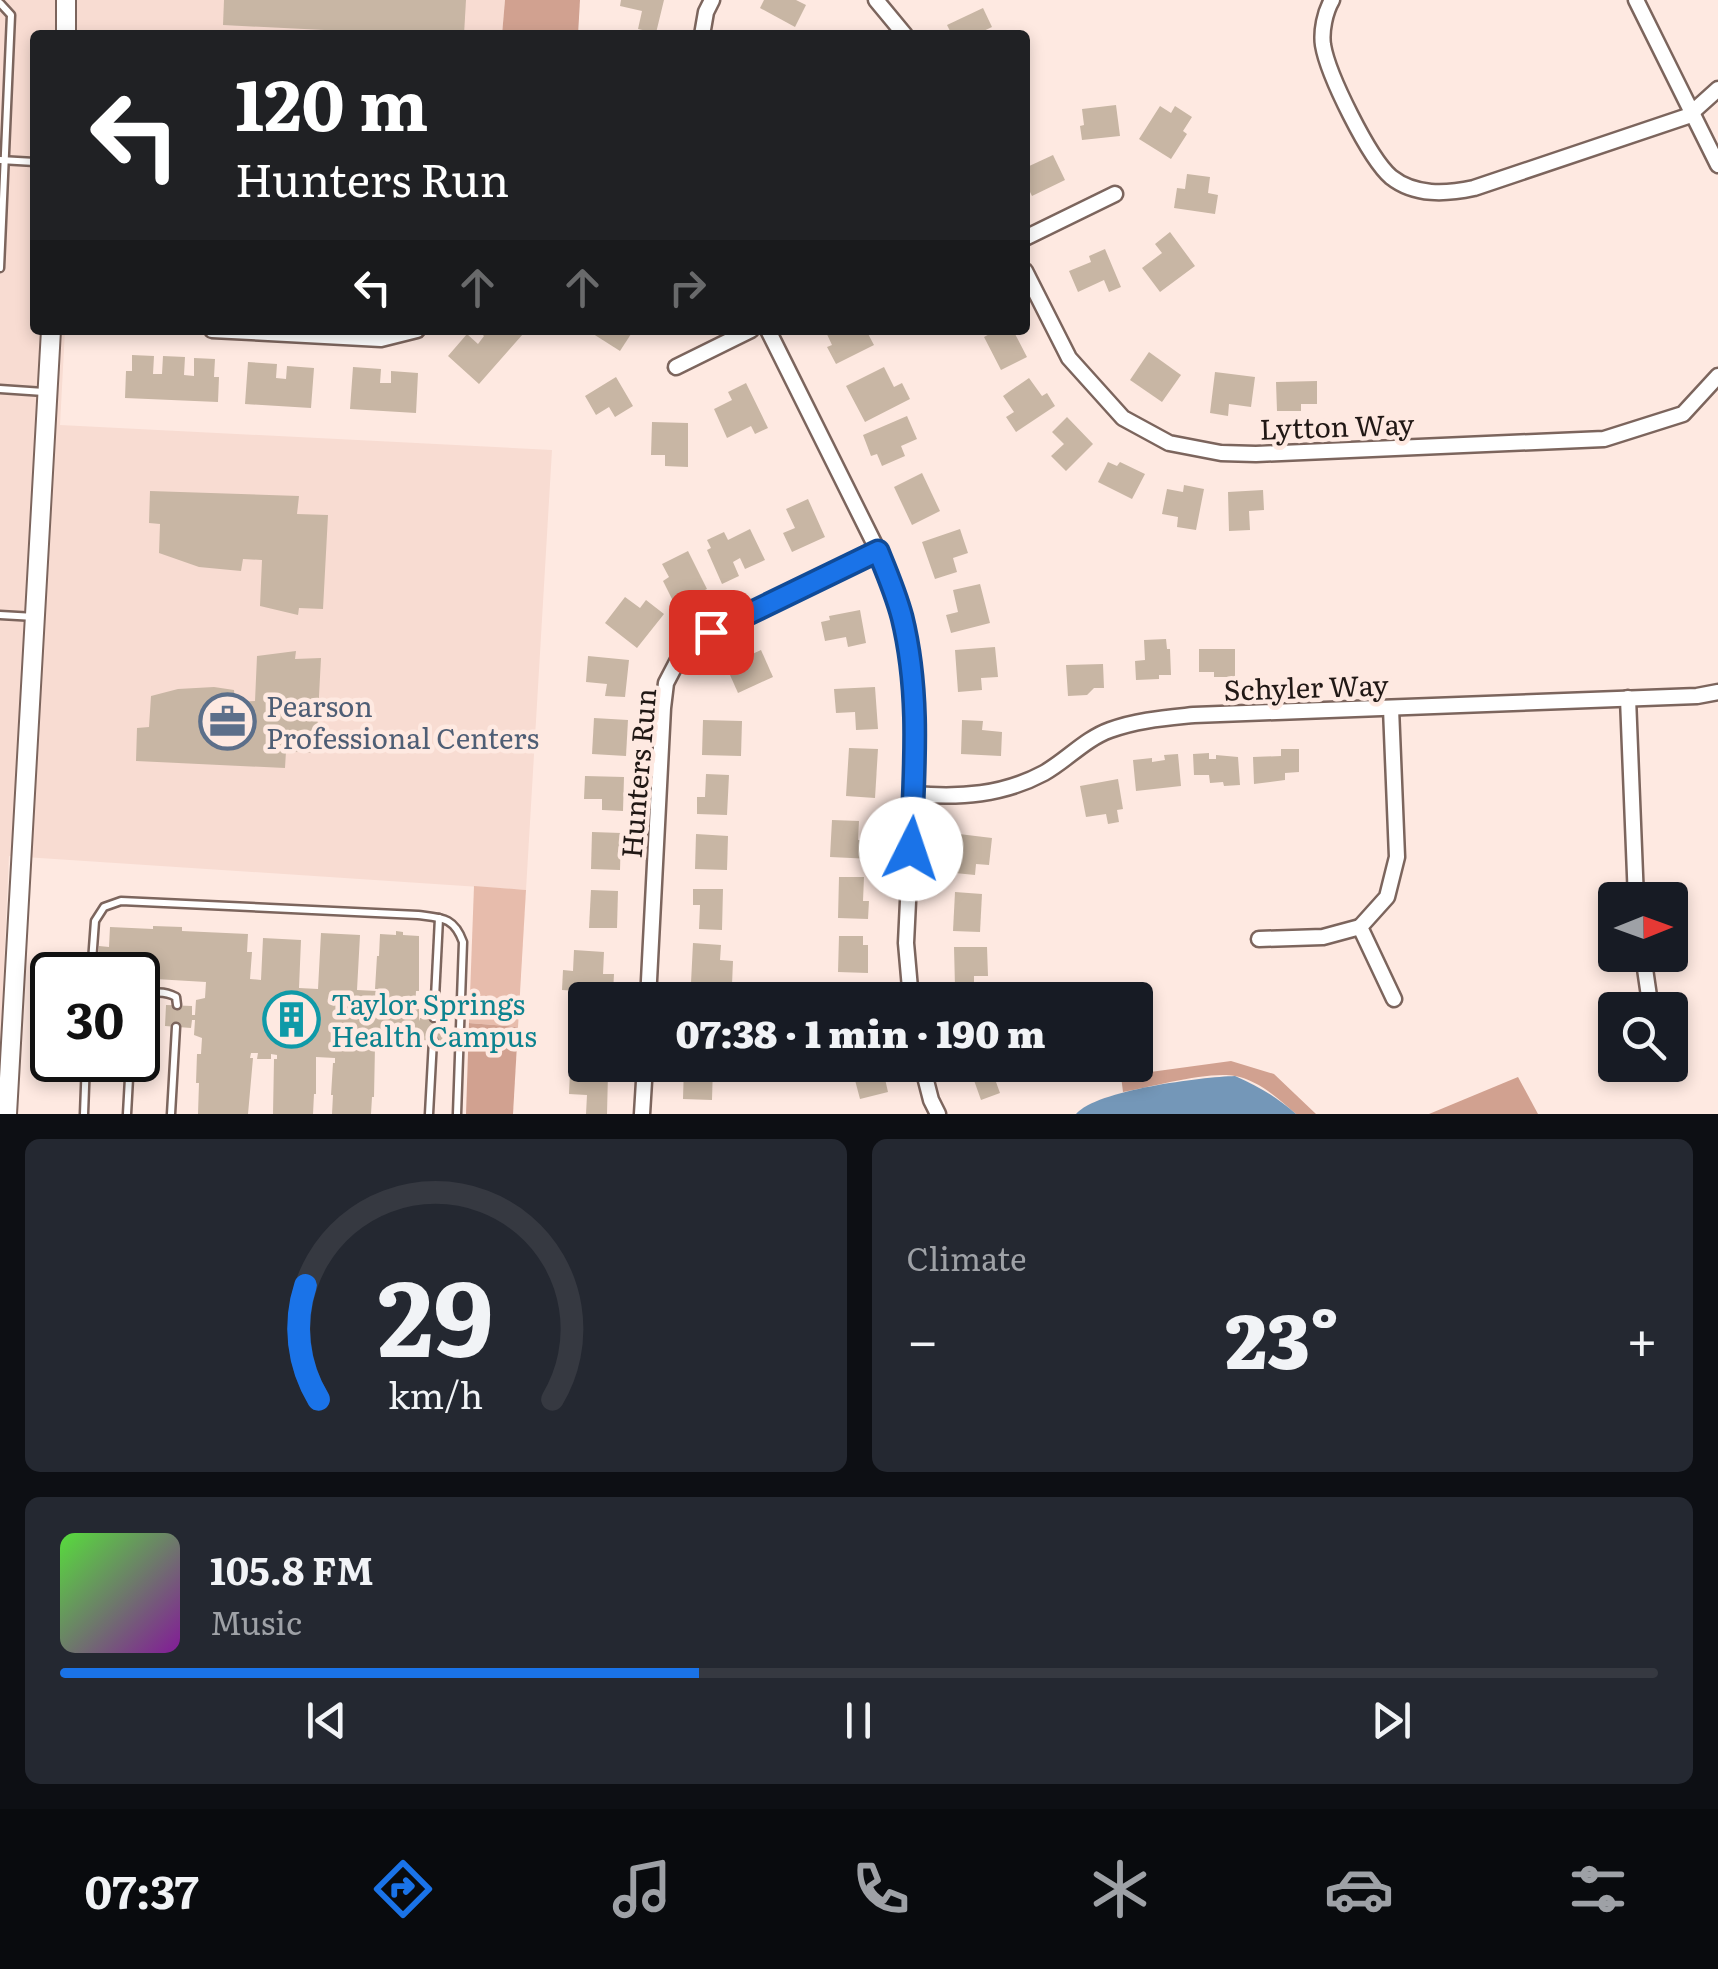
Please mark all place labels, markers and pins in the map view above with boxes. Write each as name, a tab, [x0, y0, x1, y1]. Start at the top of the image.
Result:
pin	[669, 590, 754, 675]
place label: Pearson Professional Centers	[266, 684, 539, 758]
office icon: Pearson Professional Centers	[197, 691, 257, 751]
place label: Taylor Springs Health Campus	[331, 982, 537, 1056]
building icon: Taylor Springs Health Campus	[262, 989, 322, 1049]

